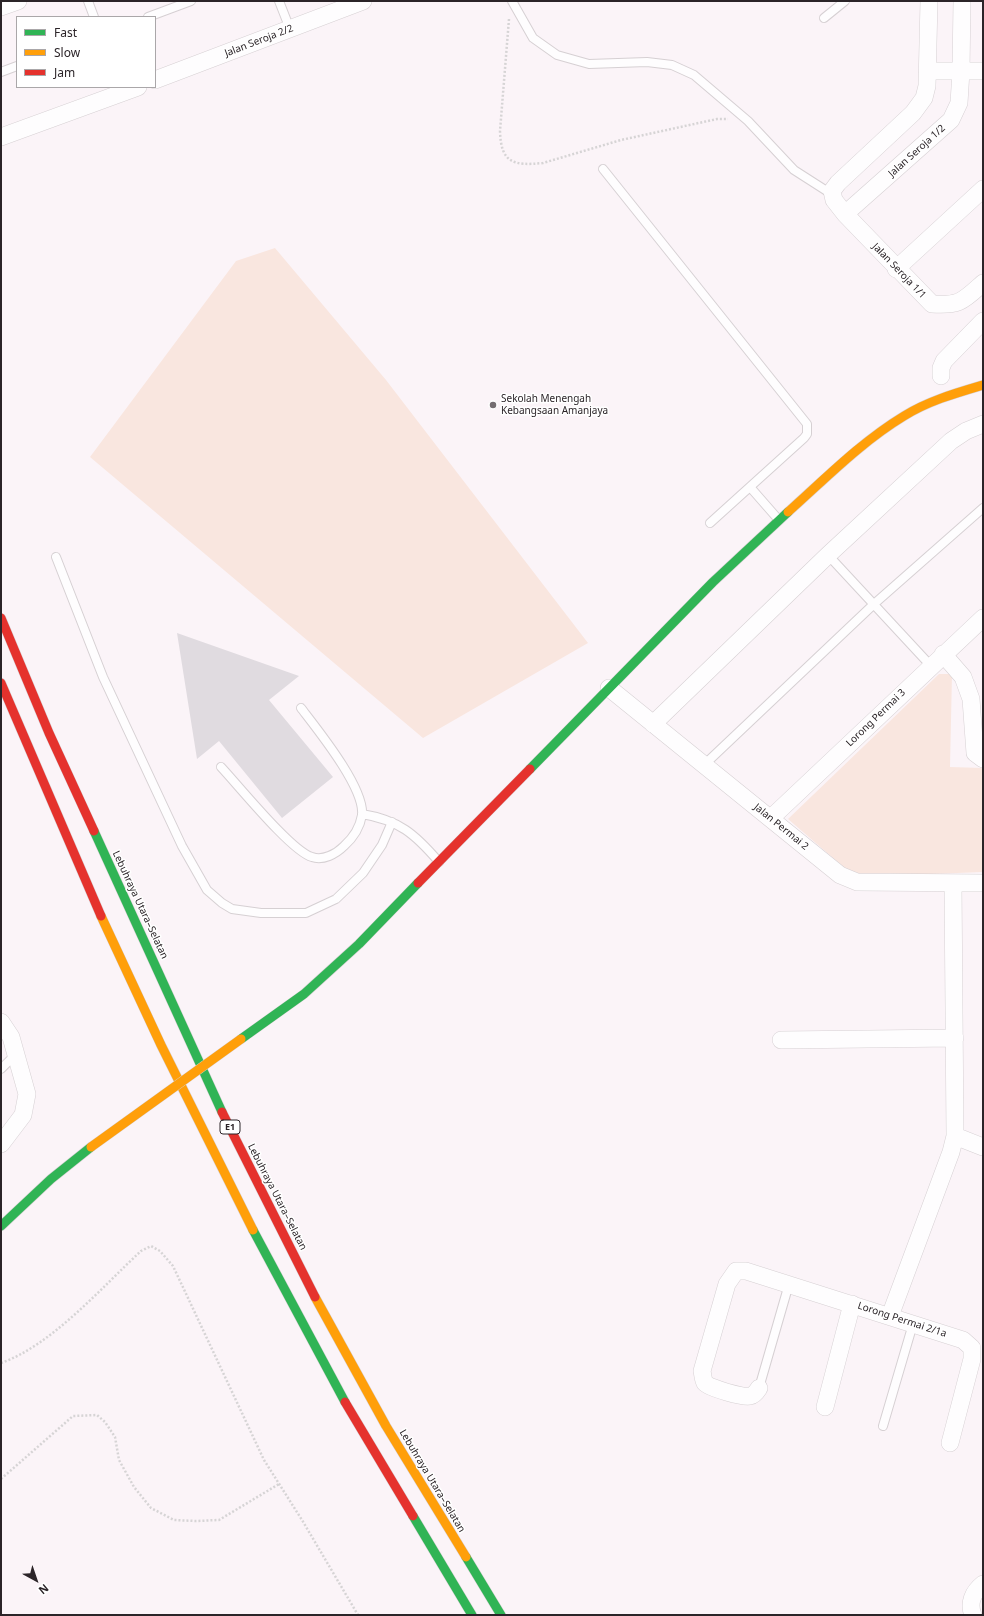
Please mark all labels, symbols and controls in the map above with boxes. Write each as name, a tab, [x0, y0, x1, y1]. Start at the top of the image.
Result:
legend	[16, 16, 156, 88]
street label: Jalan Seroja 2/2	[223, 22, 295, 60]
text: Fast	[54, 24, 77, 41]
text: Slow	[54, 44, 80, 61]
text: Jam	[54, 64, 75, 81]
street label: Jalan Seroja 1/2	[886, 122, 948, 180]
street label: Jalan Seroja 1/1	[870, 241, 928, 301]
place label: Sekolah Menengah Kebangsaan Amanjaya	[501, 393, 608, 416]
marker: Sekolah Menengah Kebangsaan Amanjaya	[488, 400, 498, 410]
street label: Lorong Permai 3	[844, 687, 908, 749]
street label: Jalan Permai 2	[751, 801, 811, 853]
street label: Lebuhraya Utara–Selatan	[110, 849, 170, 961]
road number: E1	[220, 1120, 240, 1134]
street label: Lebuhraya Utara–Selatan	[245, 1142, 309, 1252]
street label: Lorong Permai 2/1a	[856, 1300, 948, 1340]
street label: Lebuhraya Utara–Selatan	[396, 1427, 468, 1535]
north arrow	[16, 1560, 56, 1600]
text: N	[36, 1581, 52, 1598]

